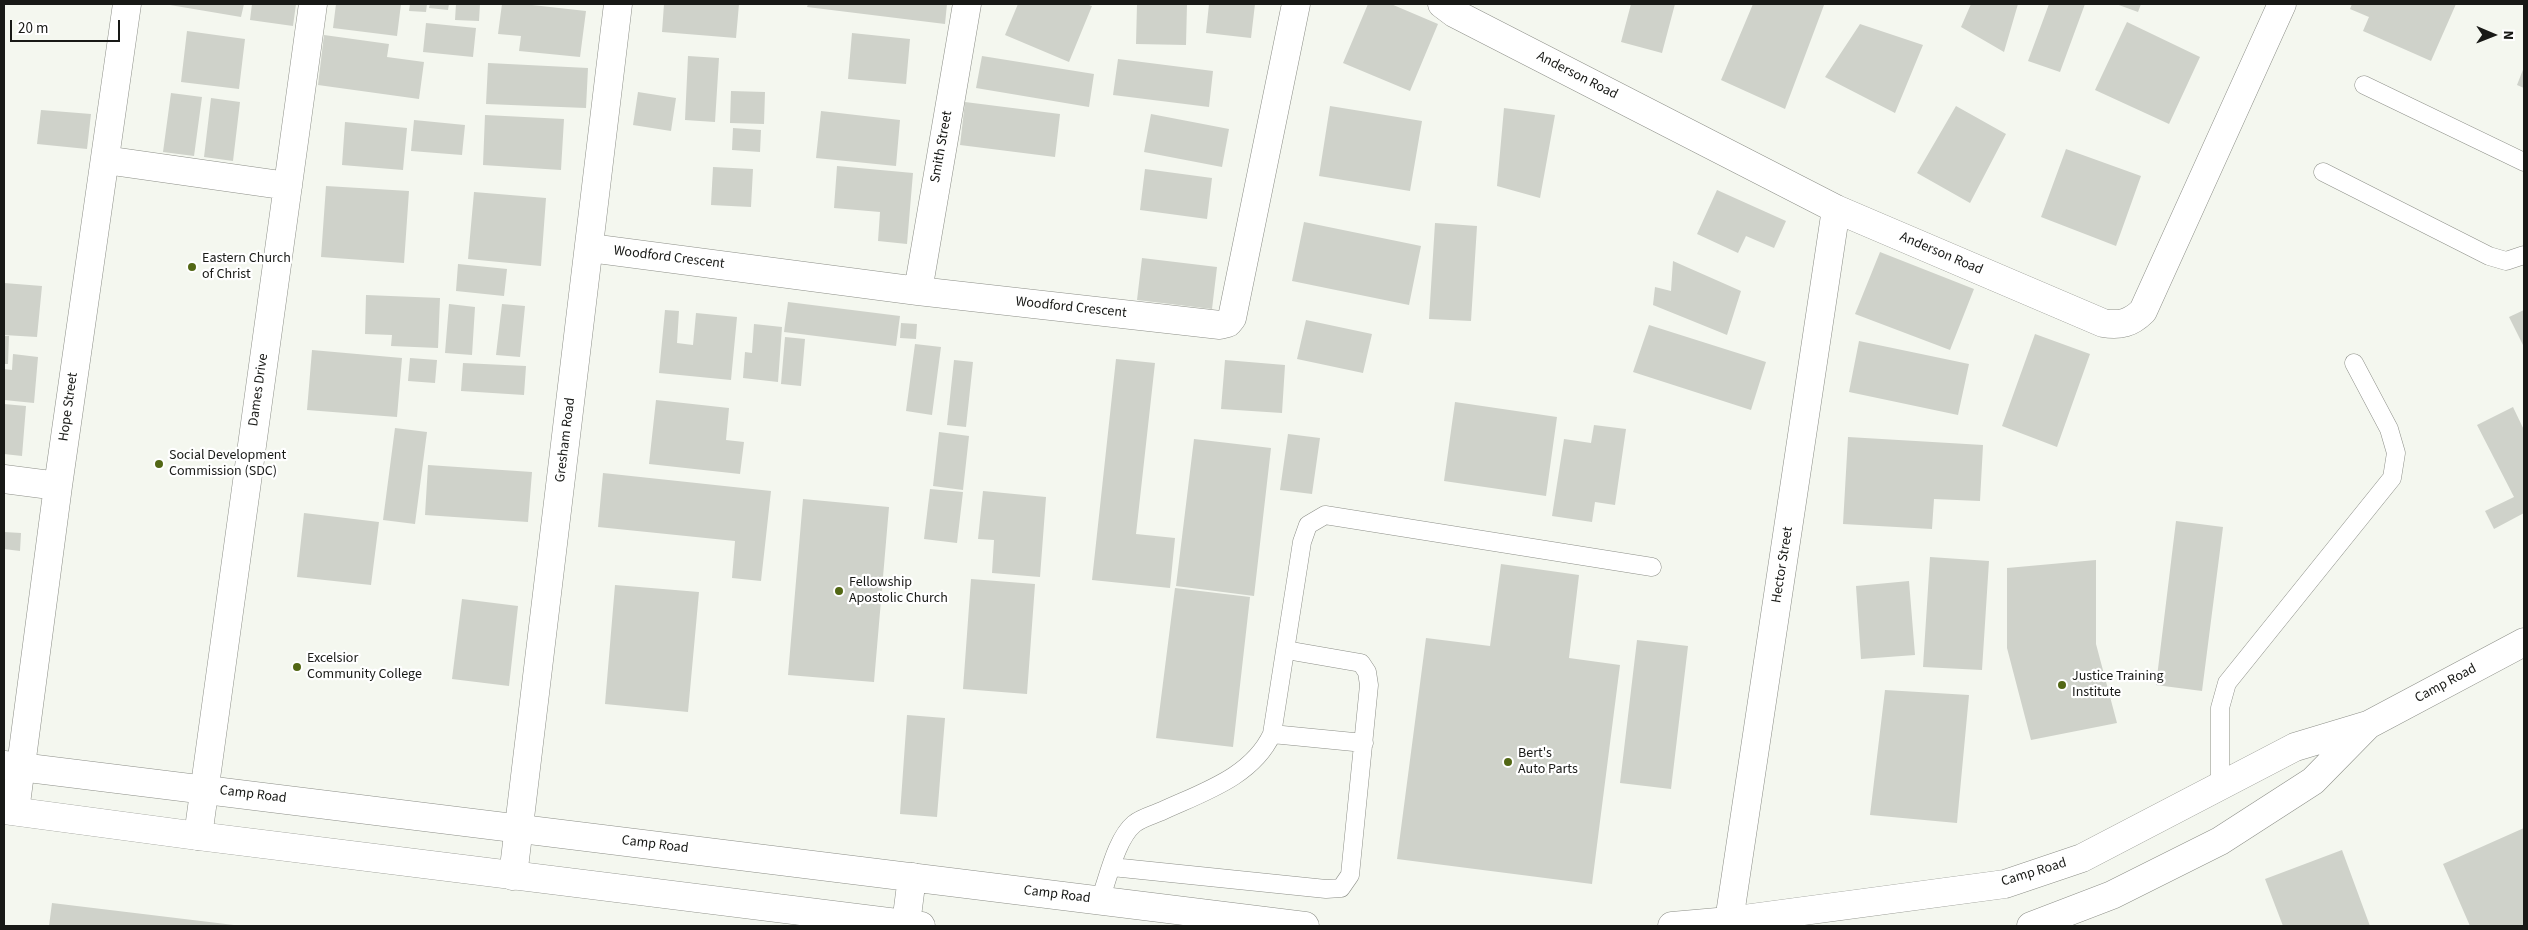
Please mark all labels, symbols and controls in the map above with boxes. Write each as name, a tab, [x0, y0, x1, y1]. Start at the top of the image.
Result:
scale bar	[12, 10, 122, 42]
north arrow	[2468, 10, 2518, 60]
text: 20 m	[18, 18, 48, 39]
text: N	[2498, 30, 2518, 40]
street label: Anderson Road	[1534, 48, 1620, 104]
street label: Smith Street	[927, 110, 957, 184]
street label: Anderson Road	[1897, 229, 1985, 279]
street label: Woodford Crescent	[613, 243, 725, 273]
place label: Eastern Church of Christ	[202, 251, 291, 284]
marker: Eastern Church of Christ	[186, 261, 198, 273]
street label: Woodford Crescent	[1015, 294, 1127, 322]
street label: Dames Drive	[246, 353, 272, 427]
street label: Hope Street	[56, 372, 82, 442]
street label: Gresham Road	[552, 397, 580, 483]
place label: Social Development Commission (SDC)	[169, 448, 286, 481]
marker: Social Development Commission (SDC)	[153, 458, 165, 470]
street label: Hector Street	[1769, 526, 1797, 604]
place label: Fellowship Apostolic Church	[849, 575, 948, 608]
marker: Fellowship Apostolic Church	[833, 585, 845, 597]
place label: Excelsior Community College	[307, 651, 422, 684]
marker: Excelsior Community College	[291, 661, 303, 673]
street label: Camp Road	[2412, 661, 2480, 707]
place label: Justice Training Institute	[2072, 669, 2164, 702]
marker: Justice Training Institute	[2056, 679, 2068, 691]
place label: Bert's Auto Parts	[1518, 746, 1578, 779]
marker: Bert's Auto Parts	[1502, 756, 1514, 768]
street label: Camp Road	[219, 783, 287, 807]
street label: Camp Road	[621, 833, 689, 857]
street label: Camp Road	[1999, 855, 2069, 891]
street label: Camp Road	[1023, 883, 1091, 907]

